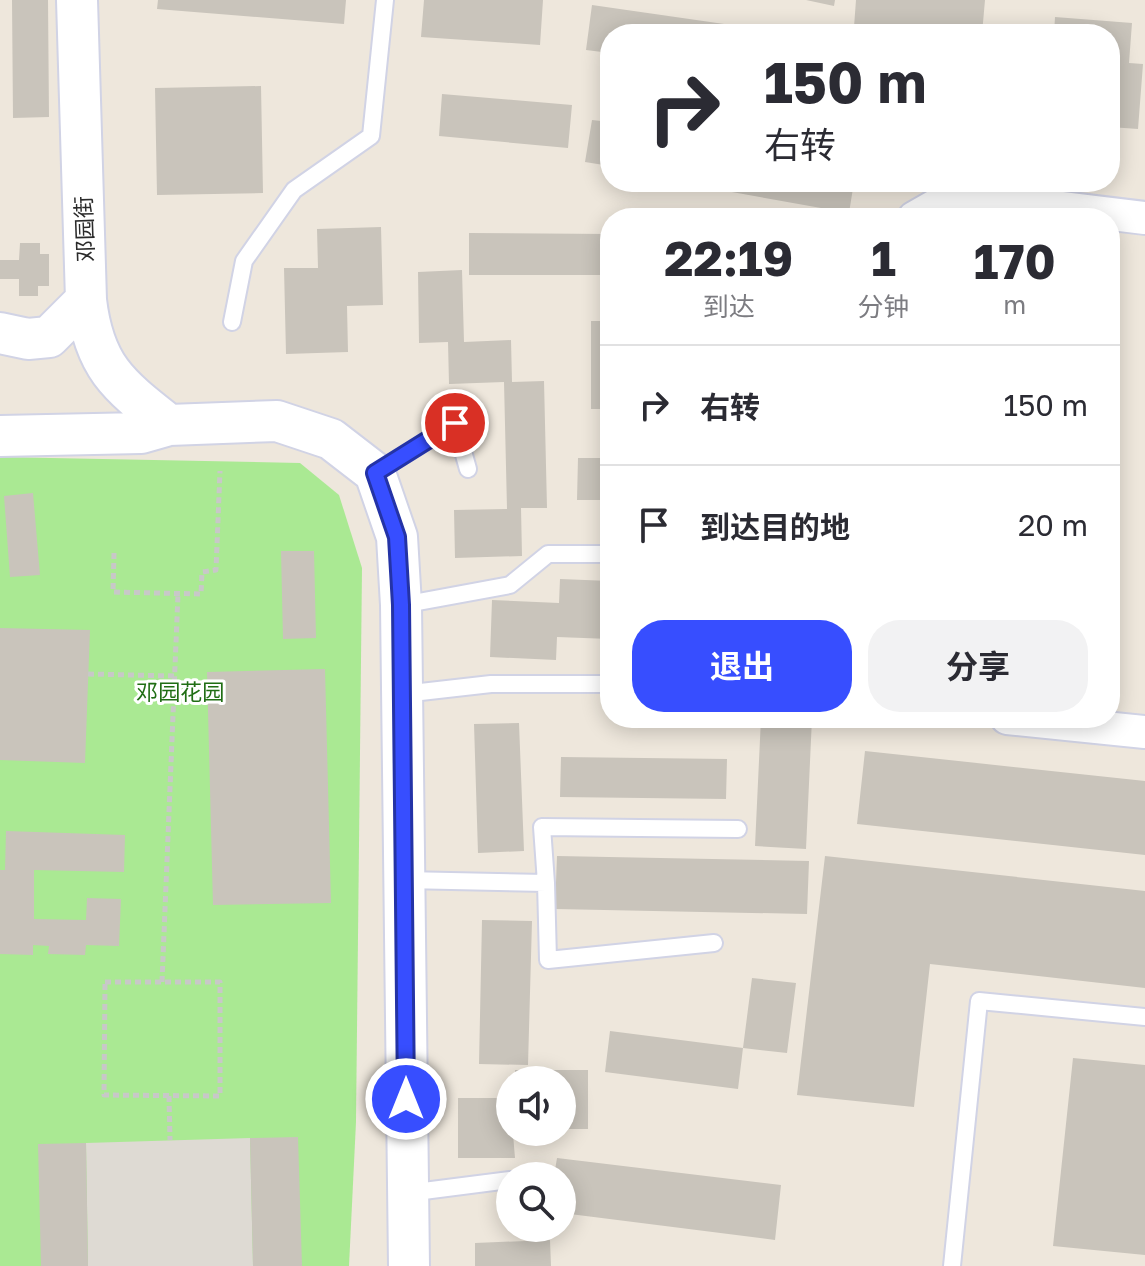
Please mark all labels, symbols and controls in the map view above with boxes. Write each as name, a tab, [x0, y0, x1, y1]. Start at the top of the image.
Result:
text: 150 m	[764, 48, 926, 115]
icon: right	[632, 56, 736, 160]
text: 右转	[764, 123, 836, 166]
street label: 邓园街	[69, 196, 99, 262]
text: 22:19	[664, 229, 793, 287]
text: 1	[871, 229, 896, 287]
text: 170	[974, 232, 1056, 290]
text: m	[1003, 289, 1026, 320]
text: 到达	[703, 291, 755, 322]
text: 分钟	[858, 291, 910, 322]
icon: right	[632, 383, 676, 427]
text: 150 m	[1003, 387, 1088, 423]
pin	[421, 389, 489, 457]
text: 右转	[700, 389, 760, 425]
icon: arrive	[433, 401, 477, 445]
icon: arrive	[632, 503, 676, 547]
text: 20 m	[1018, 507, 1088, 543]
text: 到达目的地	[700, 509, 850, 545]
button: 退出	[632, 620, 852, 712]
button: 分享	[868, 620, 1088, 712]
park label: 邓园花园	[136, 678, 224, 705]
position arrow	[364, 1057, 448, 1141]
map controls	[496, 1066, 576, 1242]
button: sound	[496, 1066, 576, 1146]
button: search	[496, 1162, 576, 1242]

